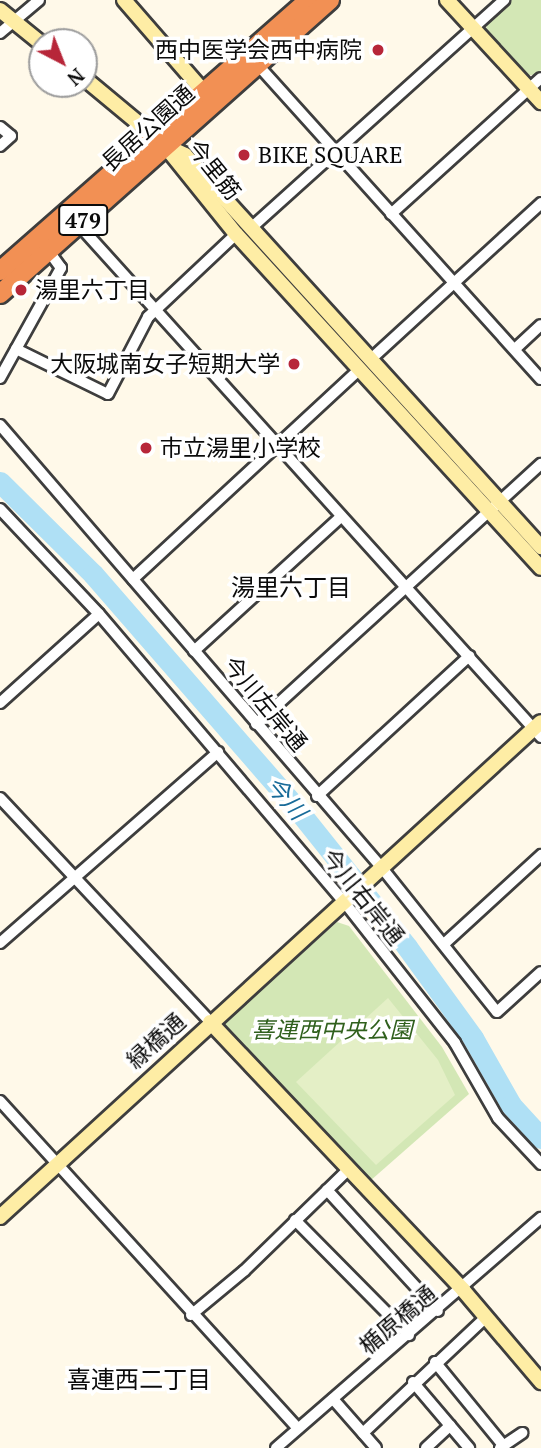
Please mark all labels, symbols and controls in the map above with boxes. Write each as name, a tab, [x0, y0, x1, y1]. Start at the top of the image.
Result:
north arrow	[28, 28, 98, 98]
place label: 西中医学会西中病院	[155, 36, 362, 64]
marker: 西中医学会西中病院	[368, 40, 388, 60]
text: N	[62, 63, 90, 92]
street label: 長居公園通	[96, 79, 200, 177]
street label: 今里筋	[182, 135, 246, 205]
place label: BIKE SQUARE	[258, 141, 403, 169]
marker: BIKE SQUARE	[236, 147, 252, 163]
road number: 479	[57, 202, 109, 238]
place label: 湯里六丁目	[35, 276, 150, 304]
marker: 湯里六丁目	[13, 282, 29, 298]
place label: 大阪城南女子短期大学	[50, 350, 280, 378]
marker: 大阪城南女子短期大学	[286, 356, 302, 372]
place label: 市立湯里小学校	[160, 434, 321, 462]
marker: 市立湯里小学校	[138, 440, 154, 456]
district label: 湯里六丁目	[231, 574, 351, 602]
street label: 今川左岸通	[217, 651, 313, 757]
water label: 今川	[260, 770, 312, 826]
street label: 今川右岸通	[316, 844, 410, 950]
street label: 緑橋通	[121, 1008, 191, 1074]
park label: 喜連西中央公園	[252, 1016, 412, 1044]
street label: 楯原橋通	[354, 1280, 442, 1360]
district label: 喜連西二丁目	[67, 1366, 211, 1394]

